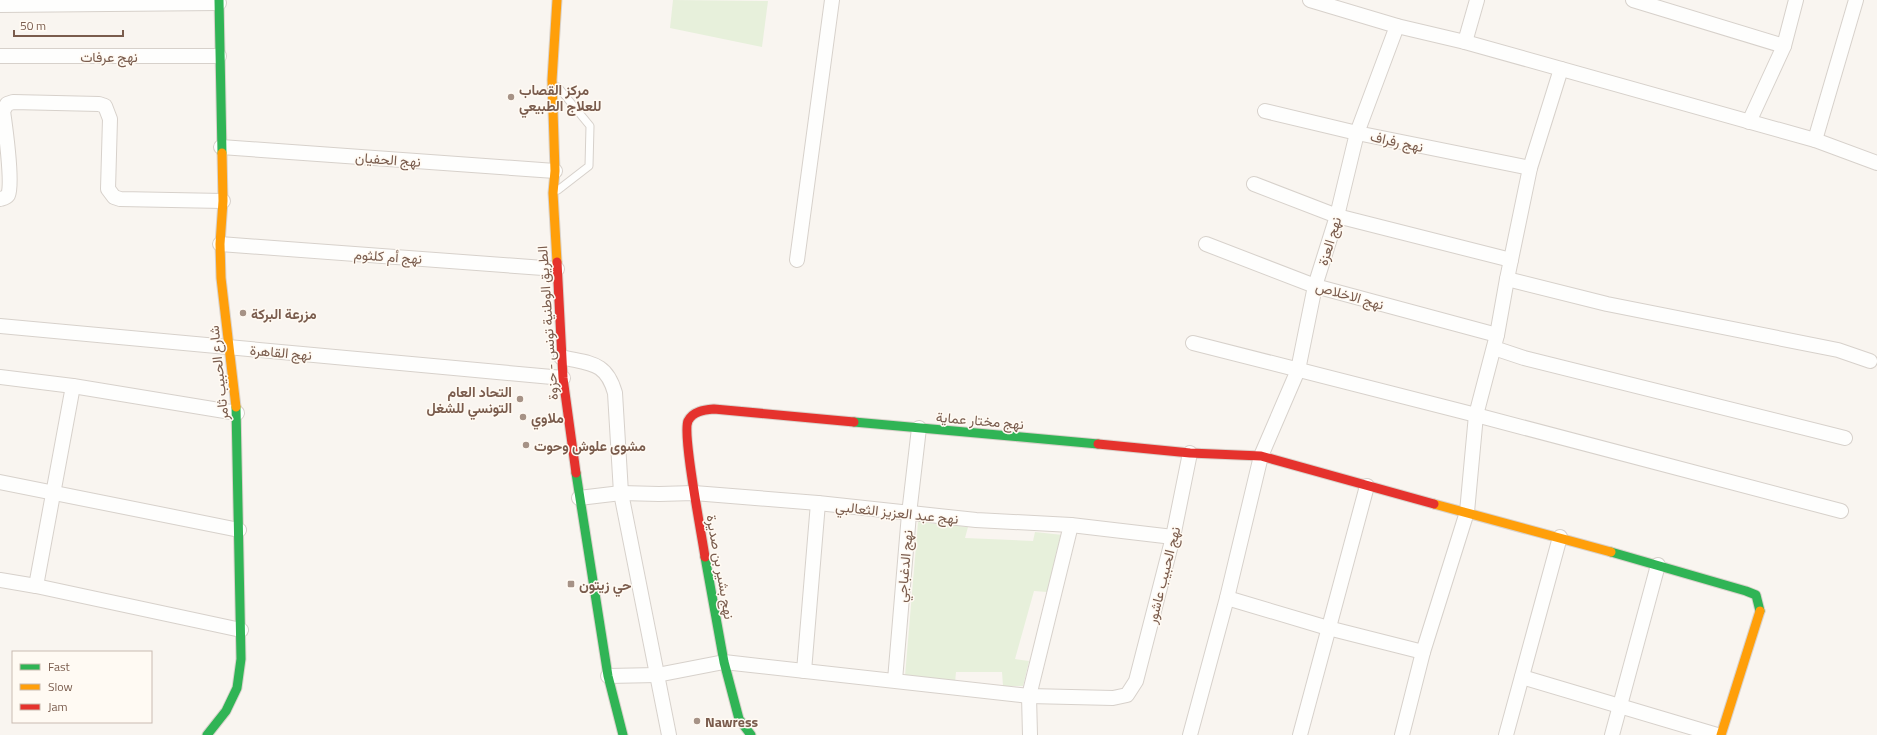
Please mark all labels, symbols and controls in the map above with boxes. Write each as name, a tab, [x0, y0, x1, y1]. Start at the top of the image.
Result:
scale bar	[14, 12, 123, 38]
text: 50 m	[20, 16, 46, 35]
street label: نهج عرفات	[80, 46, 138, 68]
place label: مركز القصاب للعلاج الطبيعي	[519, 79, 601, 118]
marker: مركز القصاب للعلاج الطبيعي	[506, 92, 516, 102]
street label: نهج رفراف	[1368, 125, 1425, 158]
street label: نهج الحفيان	[354, 146, 421, 173]
street label: نهج العزة	[1312, 214, 1347, 268]
street label: نهج أم كلثوم	[353, 243, 423, 270]
street label: الطريق الوطنية تونس - حزوة	[531, 245, 563, 401]
street label: نهج الاخلاص	[1313, 275, 1387, 316]
place label: مزرعة البركة	[251, 303, 317, 324]
marker: مزرعة البركة	[238, 308, 248, 318]
street label: شارع الحبيب ثامر	[203, 324, 235, 422]
street label: نهج القاهرة	[249, 339, 313, 366]
place label: التحاد العام التونسي للشغل	[427, 381, 512, 420]
marker: التحاد العام التونسي للشغل	[515, 394, 525, 404]
street label: نهج مختار عماية	[935, 406, 1025, 435]
place label: ملاوي	[531, 407, 564, 430]
marker: ملاوي	[518, 412, 528, 422]
place label: مشوى علوش وحوت	[534, 435, 646, 456]
marker: مشوى علوش وحوت	[521, 440, 531, 450]
street label: نهج عبد العزيز الثعالبي	[834, 495, 960, 531]
street label: نهج بشير بن صديرة	[700, 513, 741, 621]
street label: نهج الحبيب عاشور	[1141, 524, 1186, 627]
street label: نهج الدغباجي	[890, 529, 920, 603]
place label: حي زيتون	[579, 574, 632, 597]
marker: حي زيتون	[566, 579, 576, 589]
legend	[12, 651, 152, 723]
text: Fast	[48, 657, 71, 676]
text: Slow	[48, 677, 73, 696]
text: Jam	[48, 697, 68, 716]
place label: Nawress	[705, 711, 759, 732]
marker: Nawress	[692, 716, 702, 726]

